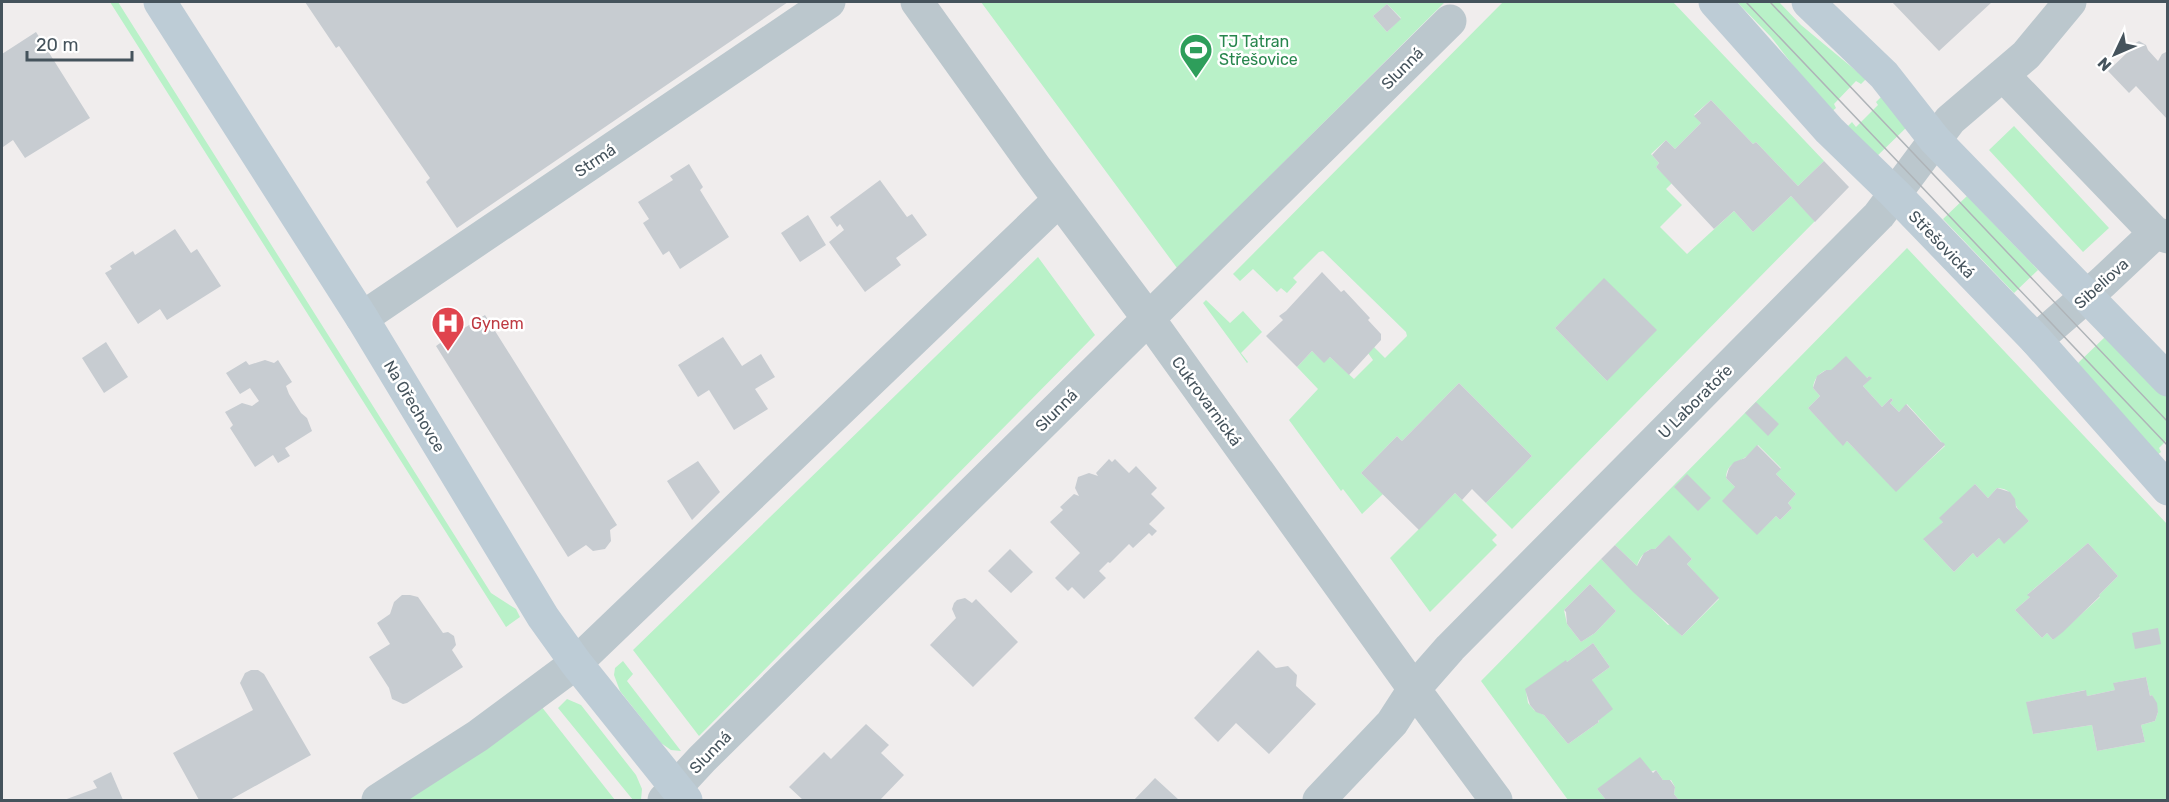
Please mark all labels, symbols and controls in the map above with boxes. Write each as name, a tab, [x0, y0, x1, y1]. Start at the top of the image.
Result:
scale bar	[27, 24, 132, 62]
north arrow	[2085, 24, 2145, 84]
sports icon: TJ Tatran Střešovice	[1178, 32, 1214, 79]
place label: TJ Tatran Střešovice	[1219, 32, 1298, 69]
text: 20 m	[36, 34, 78, 56]
street label: Slunná	[1377, 43, 1427, 93]
text: N	[2094, 53, 2115, 75]
street label: Strmá	[571, 140, 619, 181]
street label: Střešovická	[1905, 207, 1979, 282]
street label: Sibeliova	[2070, 254, 2132, 313]
hospital icon: Gynem	[430, 305, 466, 352]
place label: Gynem	[471, 314, 524, 333]
street label: Cukrovarnická	[1168, 353, 1245, 450]
street label: Na Ořechovce	[380, 357, 449, 455]
street label: U Laboratoře	[1654, 360, 1736, 442]
street label: Slunná	[1031, 385, 1081, 435]
street label: Slunná	[686, 727, 735, 778]

